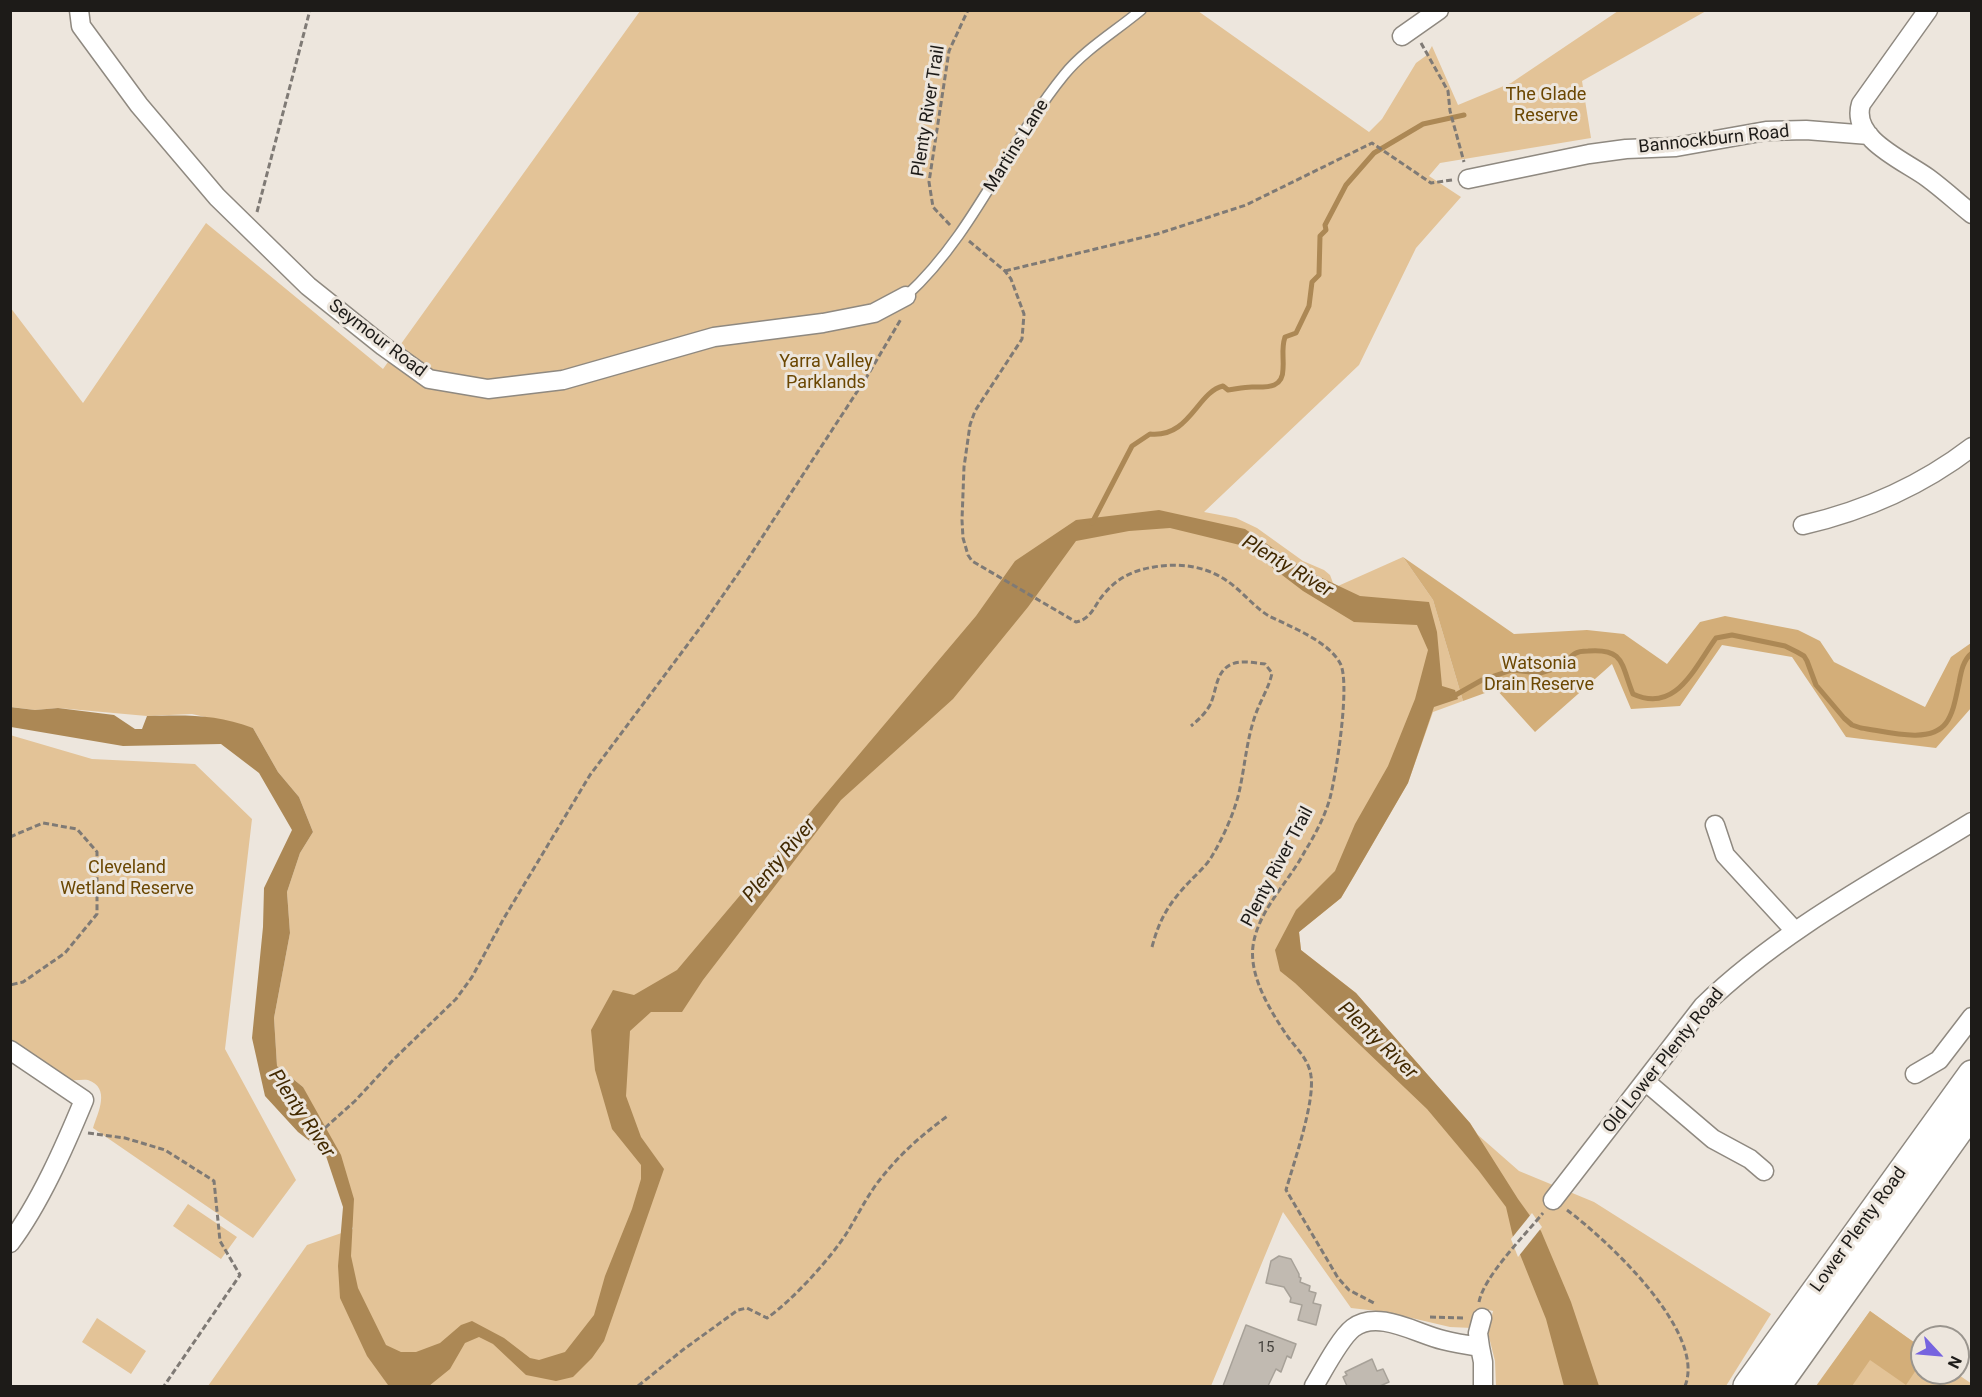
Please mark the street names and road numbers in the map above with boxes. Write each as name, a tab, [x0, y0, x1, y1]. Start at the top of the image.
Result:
street label: Plenty River Trail	[908, 44, 950, 178]
street label: Martins Lane	[980, 96, 1054, 196]
street label: Bannockburn Road	[1638, 121, 1790, 159]
street label: Seymour Road	[324, 295, 430, 383]
street label: Plenty River Trail	[1237, 803, 1319, 931]
street label: Old Lower Plenty Road	[1599, 984, 1729, 1138]
street label: Lower Plenty Road	[1806, 1163, 1912, 1297]

